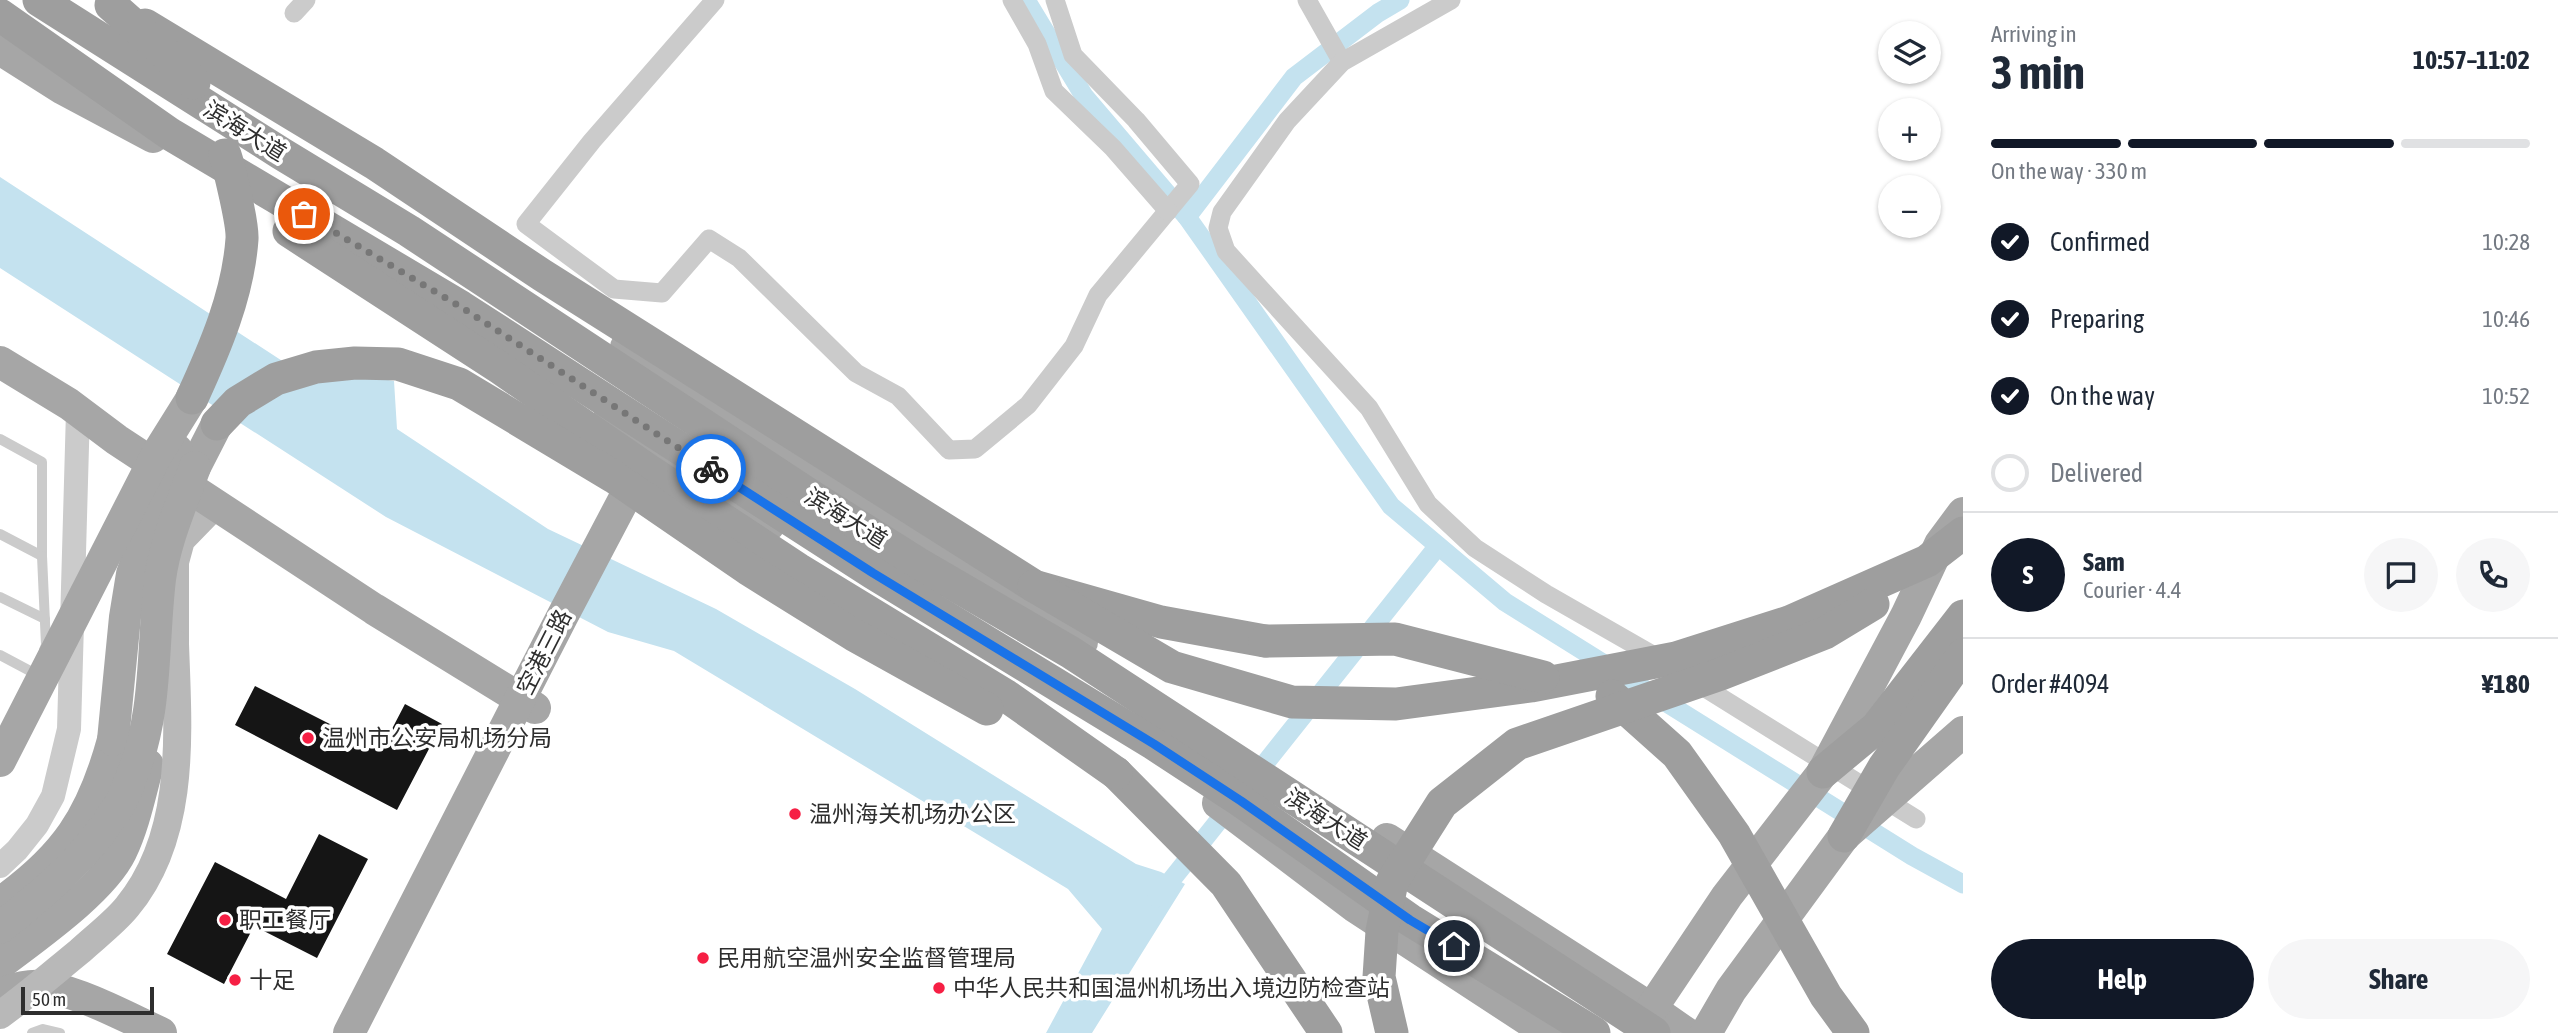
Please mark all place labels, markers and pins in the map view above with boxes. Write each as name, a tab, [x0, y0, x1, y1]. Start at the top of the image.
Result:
pin	[274, 184, 334, 244]
place label: 温州市公安局机场分局	[322, 725, 552, 751]
marker: 温州市公安局机场分局	[300, 730, 316, 746]
place label: 温州海关机场办公区	[809, 801, 1016, 827]
marker: 温州海关机场办公区	[787, 806, 803, 822]
place label: 职工餐厅	[239, 907, 331, 933]
marker: 职工餐厅	[217, 912, 233, 928]
pin	[1424, 916, 1484, 976]
place label: 民用航空温州安全监督管理局	[717, 945, 1016, 971]
marker: 民用航空温州安全监督管理局	[695, 950, 711, 966]
place label: 十足	[249, 967, 295, 993]
marker: 十足	[227, 972, 243, 988]
place label: 中华人民共和国温州机场出入境边防检查站	[953, 975, 1390, 1001]
marker: 中华人民共和国温州机场出入境边防检查站	[931, 980, 947, 996]

